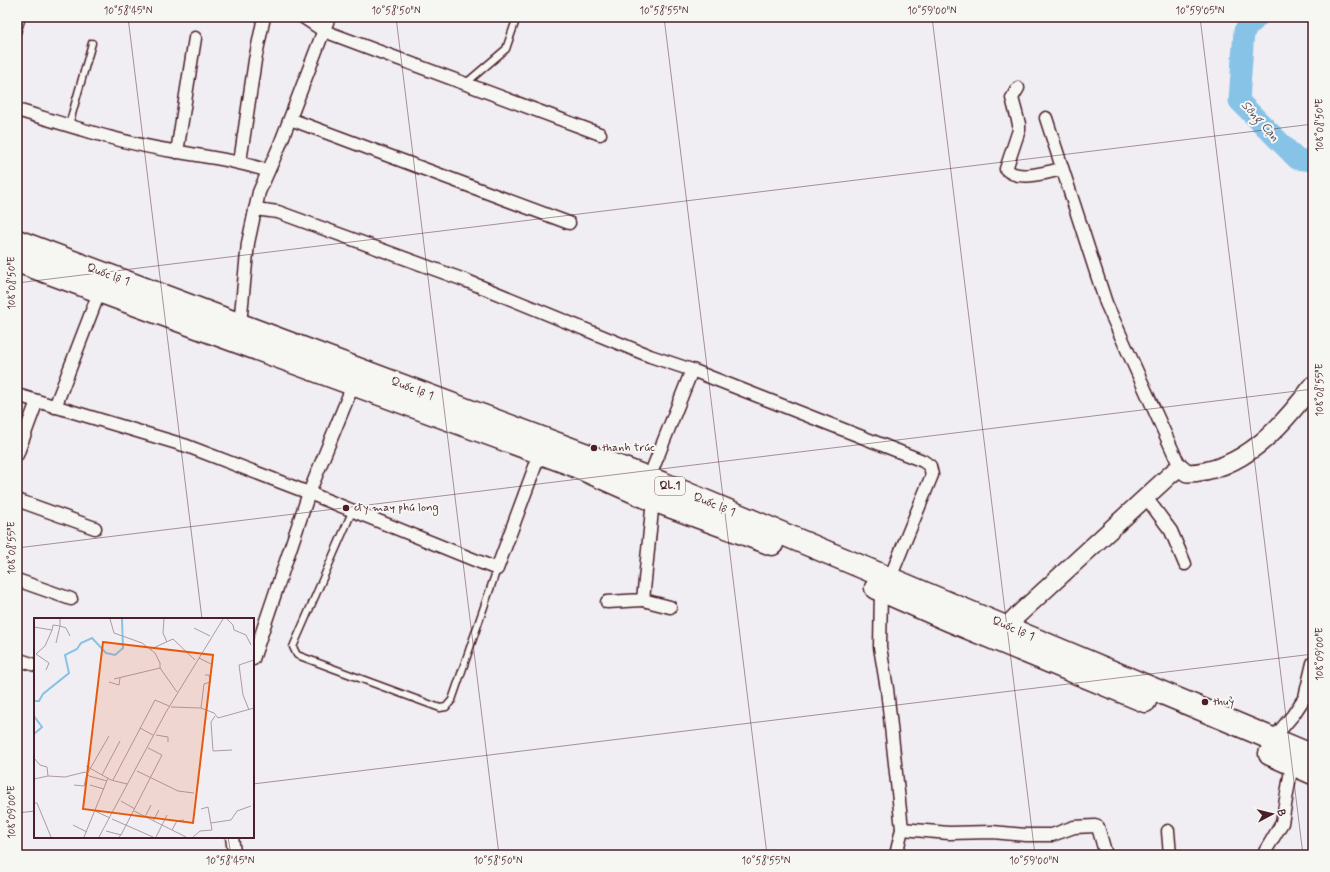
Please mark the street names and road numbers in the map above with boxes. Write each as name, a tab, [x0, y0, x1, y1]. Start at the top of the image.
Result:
street label: Quốc lộ 1	[84, 260, 132, 290]
street label: Quốc lộ 1	[388, 374, 436, 404]
road number: QL.1	[655, 477, 685, 495]
street label: Quốc lộ 1	[690, 489, 738, 521]
street label: Quốc lộ 1	[989, 613, 1037, 645]

